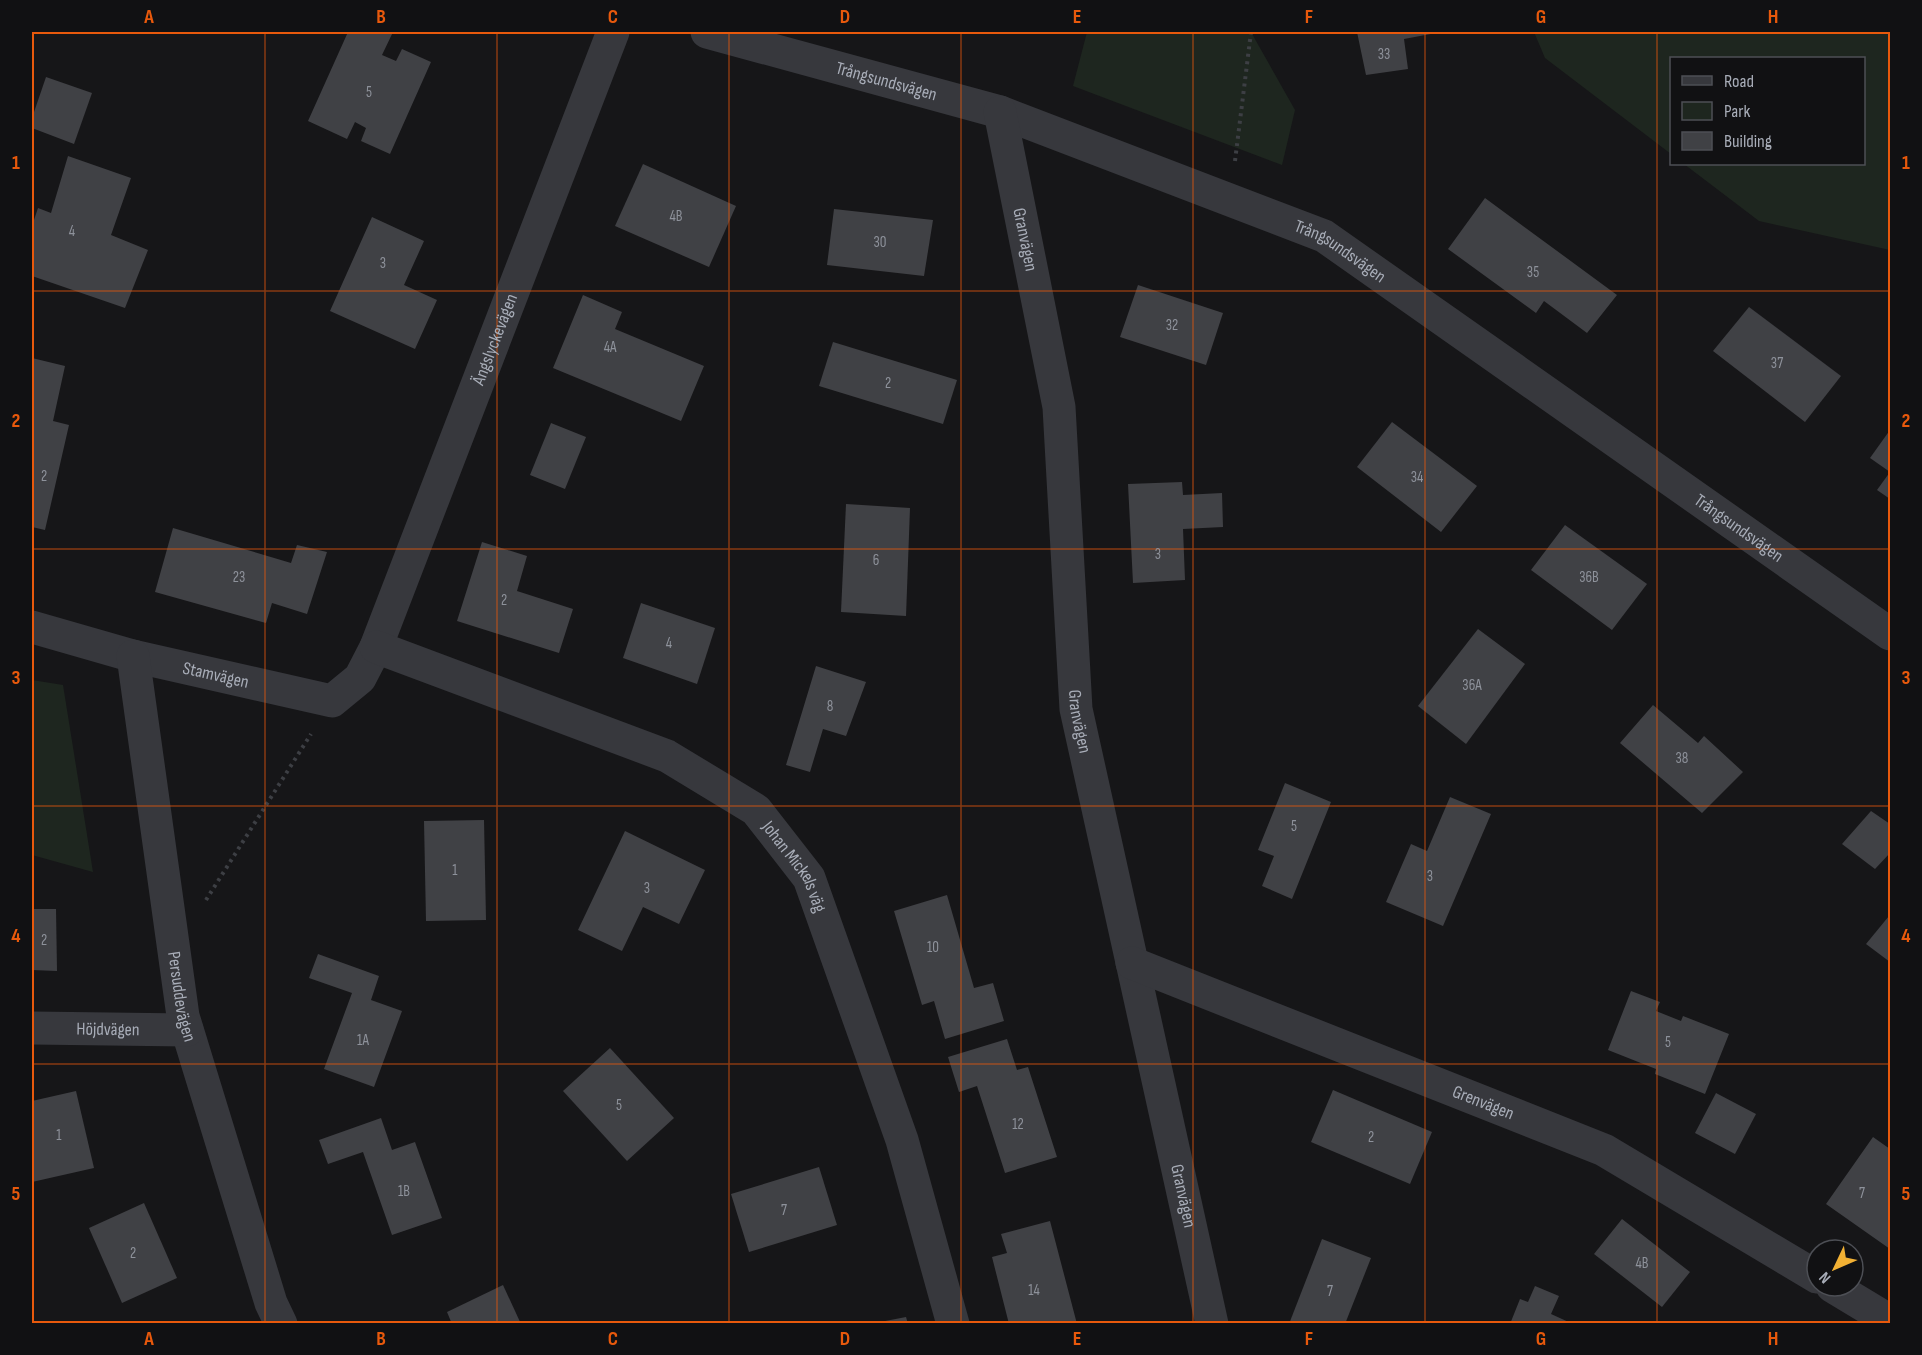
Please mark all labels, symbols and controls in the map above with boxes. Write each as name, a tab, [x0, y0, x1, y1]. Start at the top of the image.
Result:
text: A	[143, 5, 154, 29]
text: B	[376, 5, 386, 29]
text: C	[608, 5, 618, 29]
text: D	[840, 5, 850, 29]
text: E	[1073, 5, 1081, 29]
text: F	[1305, 5, 1313, 29]
text: G	[1536, 5, 1546, 29]
text: H	[1768, 5, 1778, 29]
house number: 33	[1378, 45, 1390, 64]
street label: Trångsundsvägen	[833, 57, 939, 105]
legend	[1670, 57, 1865, 165]
text: Road	[1724, 71, 1754, 92]
house number: 5	[366, 83, 372, 102]
text: Park	[1724, 101, 1750, 122]
text: Building	[1724, 131, 1772, 152]
text: 1	[12, 151, 20, 175]
text: 1	[1902, 151, 1910, 175]
street label: Granvägen	[1009, 206, 1042, 273]
house number: 4B	[670, 207, 683, 226]
street label: Trångsundsvägen	[1292, 215, 1390, 287]
house number: 4	[69, 222, 75, 241]
house number: 30	[874, 233, 886, 252]
house number: 3	[380, 254, 386, 273]
house number: 35	[1527, 263, 1539, 282]
street label: Ängslyckevägen	[467, 291, 522, 389]
house number: 32	[1166, 316, 1178, 335]
house number: 4A	[604, 338, 617, 357]
house number: 37	[1771, 354, 1783, 373]
house number: 2	[885, 374, 891, 393]
text: 2	[12, 409, 20, 433]
text: 2	[1902, 409, 1910, 433]
house number: 2	[41, 467, 47, 486]
house number: 34	[1411, 468, 1423, 487]
street label: Trångsundsvägen	[1690, 489, 1788, 566]
house number: 3	[1155, 545, 1161, 564]
house number: 6	[873, 551, 879, 570]
house number: 23	[233, 568, 245, 587]
house number: 36B	[1579, 568, 1599, 587]
house number: 2	[501, 591, 507, 610]
house number: 4	[666, 634, 672, 653]
street label: Stamvägen	[181, 657, 251, 692]
text: 3	[12, 666, 21, 690]
text: 3	[1902, 666, 1911, 690]
house number: 36A	[1462, 676, 1482, 695]
street label: Granvägen	[1064, 689, 1096, 755]
house number: 8	[827, 697, 833, 716]
house number: 38	[1676, 749, 1688, 768]
street label: Johan Mickels väg	[757, 816, 831, 915]
house number: 5	[1291, 817, 1297, 836]
house number: 1	[452, 861, 458, 880]
house number: 3	[1427, 867, 1433, 886]
house number: 3	[644, 879, 650, 898]
text: 4	[11, 924, 21, 948]
text: 4	[1901, 924, 1911, 948]
house number: 2	[41, 931, 47, 950]
house number: 10	[927, 938, 939, 957]
street label: Persuddevägen	[164, 950, 201, 1044]
street label: Höjdvägen	[76, 1018, 140, 1040]
house number: 1A	[357, 1031, 370, 1050]
house number: 5	[1665, 1033, 1671, 1052]
street label: Grenvägen	[1450, 1081, 1517, 1124]
house number: 5	[616, 1096, 622, 1115]
house number: 12	[1012, 1115, 1024, 1134]
house number: 1	[56, 1126, 62, 1145]
house number: 2	[1368, 1128, 1374, 1147]
street label: Granvägen	[1166, 1162, 1201, 1230]
text: 5	[12, 1182, 21, 1206]
house number: 1B	[398, 1182, 410, 1201]
text: 5	[1902, 1182, 1911, 1206]
house number: 7	[1859, 1184, 1865, 1203]
house number: 7	[781, 1201, 787, 1220]
north arrow	[1805, 1238, 1865, 1298]
house number: 2	[130, 1244, 136, 1263]
house number: 4B	[1636, 1254, 1649, 1273]
text: N	[1815, 1268, 1835, 1287]
house number: 14	[1028, 1281, 1040, 1300]
house number: 7	[1327, 1282, 1333, 1301]
text: A	[143, 1327, 154, 1351]
text: B	[376, 1327, 386, 1351]
text: C	[608, 1327, 618, 1351]
text: D	[840, 1327, 850, 1351]
text: E	[1073, 1327, 1081, 1351]
text: F	[1305, 1327, 1313, 1351]
text: G	[1536, 1327, 1546, 1351]
text: H	[1768, 1327, 1778, 1351]

